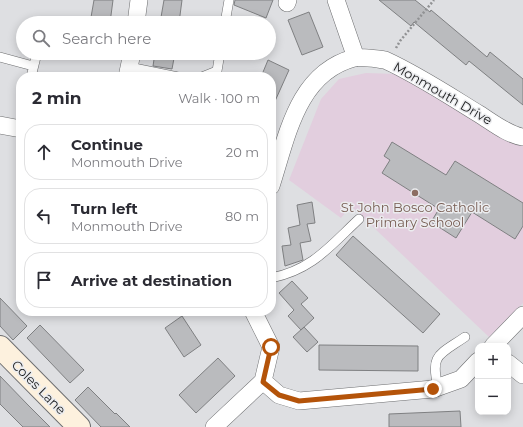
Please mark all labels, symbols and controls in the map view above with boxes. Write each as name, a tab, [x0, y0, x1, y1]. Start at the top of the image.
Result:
search box	[16, 16, 276, 60]
icon: search	[30, 27, 52, 49]
text: Search here	[62, 29, 151, 48]
street label: Monmouth Drive	[391, 58, 495, 128]
text: 2 min	[32, 88, 82, 108]
text: Walk · 100 m	[178, 90, 260, 106]
text: Continue	[71, 135, 143, 154]
icon: ahead	[33, 141, 55, 163]
text: 20 m	[226, 144, 259, 160]
text: Monmouth Drive	[71, 154, 183, 170]
marker: St John Bosco Catholic Primary School	[410, 188, 420, 198]
text: Turn left	[71, 199, 138, 218]
place label: St John Bosco Catholic Primary School	[341, 199, 489, 230]
icon: left	[33, 205, 55, 227]
text: 80 m	[225, 208, 259, 224]
text: Monmouth Drive	[71, 218, 183, 234]
icon: arrive	[33, 269, 55, 291]
text: Arrive at destination	[71, 271, 232, 290]
route start	[262, 338, 280, 356]
map controls	[475, 343, 511, 415]
button: +	[475, 343, 511, 379]
street label: Coles Lane	[9, 357, 70, 418]
button: −	[475, 379, 511, 415]
route end	[424, 380, 442, 398]

